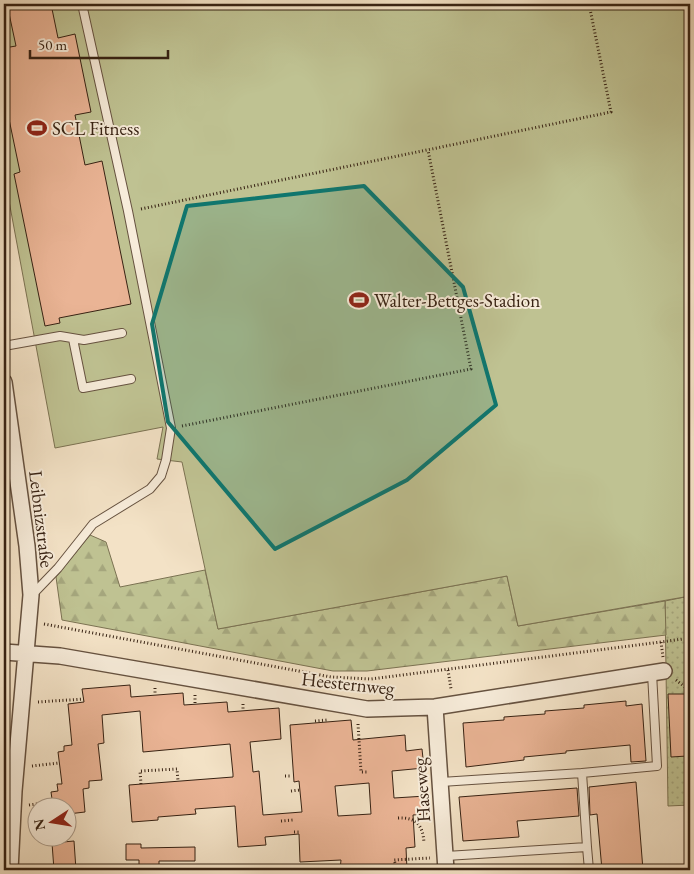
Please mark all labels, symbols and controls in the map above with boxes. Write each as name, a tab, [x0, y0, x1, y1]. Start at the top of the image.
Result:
scale bar	[30, 28, 168, 60]
text: 50 m	[38, 35, 67, 54]
place label: SCL Fitness	[52, 116, 139, 141]
sports icon: SCL Fitness	[26, 117, 48, 139]
place label: Walter-Bettges-Stadion	[374, 288, 540, 313]
sports icon: Walter-Bettges-Stadion	[348, 289, 370, 311]
street label: Leibnizstraße	[23, 469, 60, 569]
street label: Heesternweg	[300, 666, 397, 701]
street label: Haseweg	[407, 756, 436, 823]
north arrow	[28, 796, 78, 846]
text: N	[29, 817, 49, 832]

